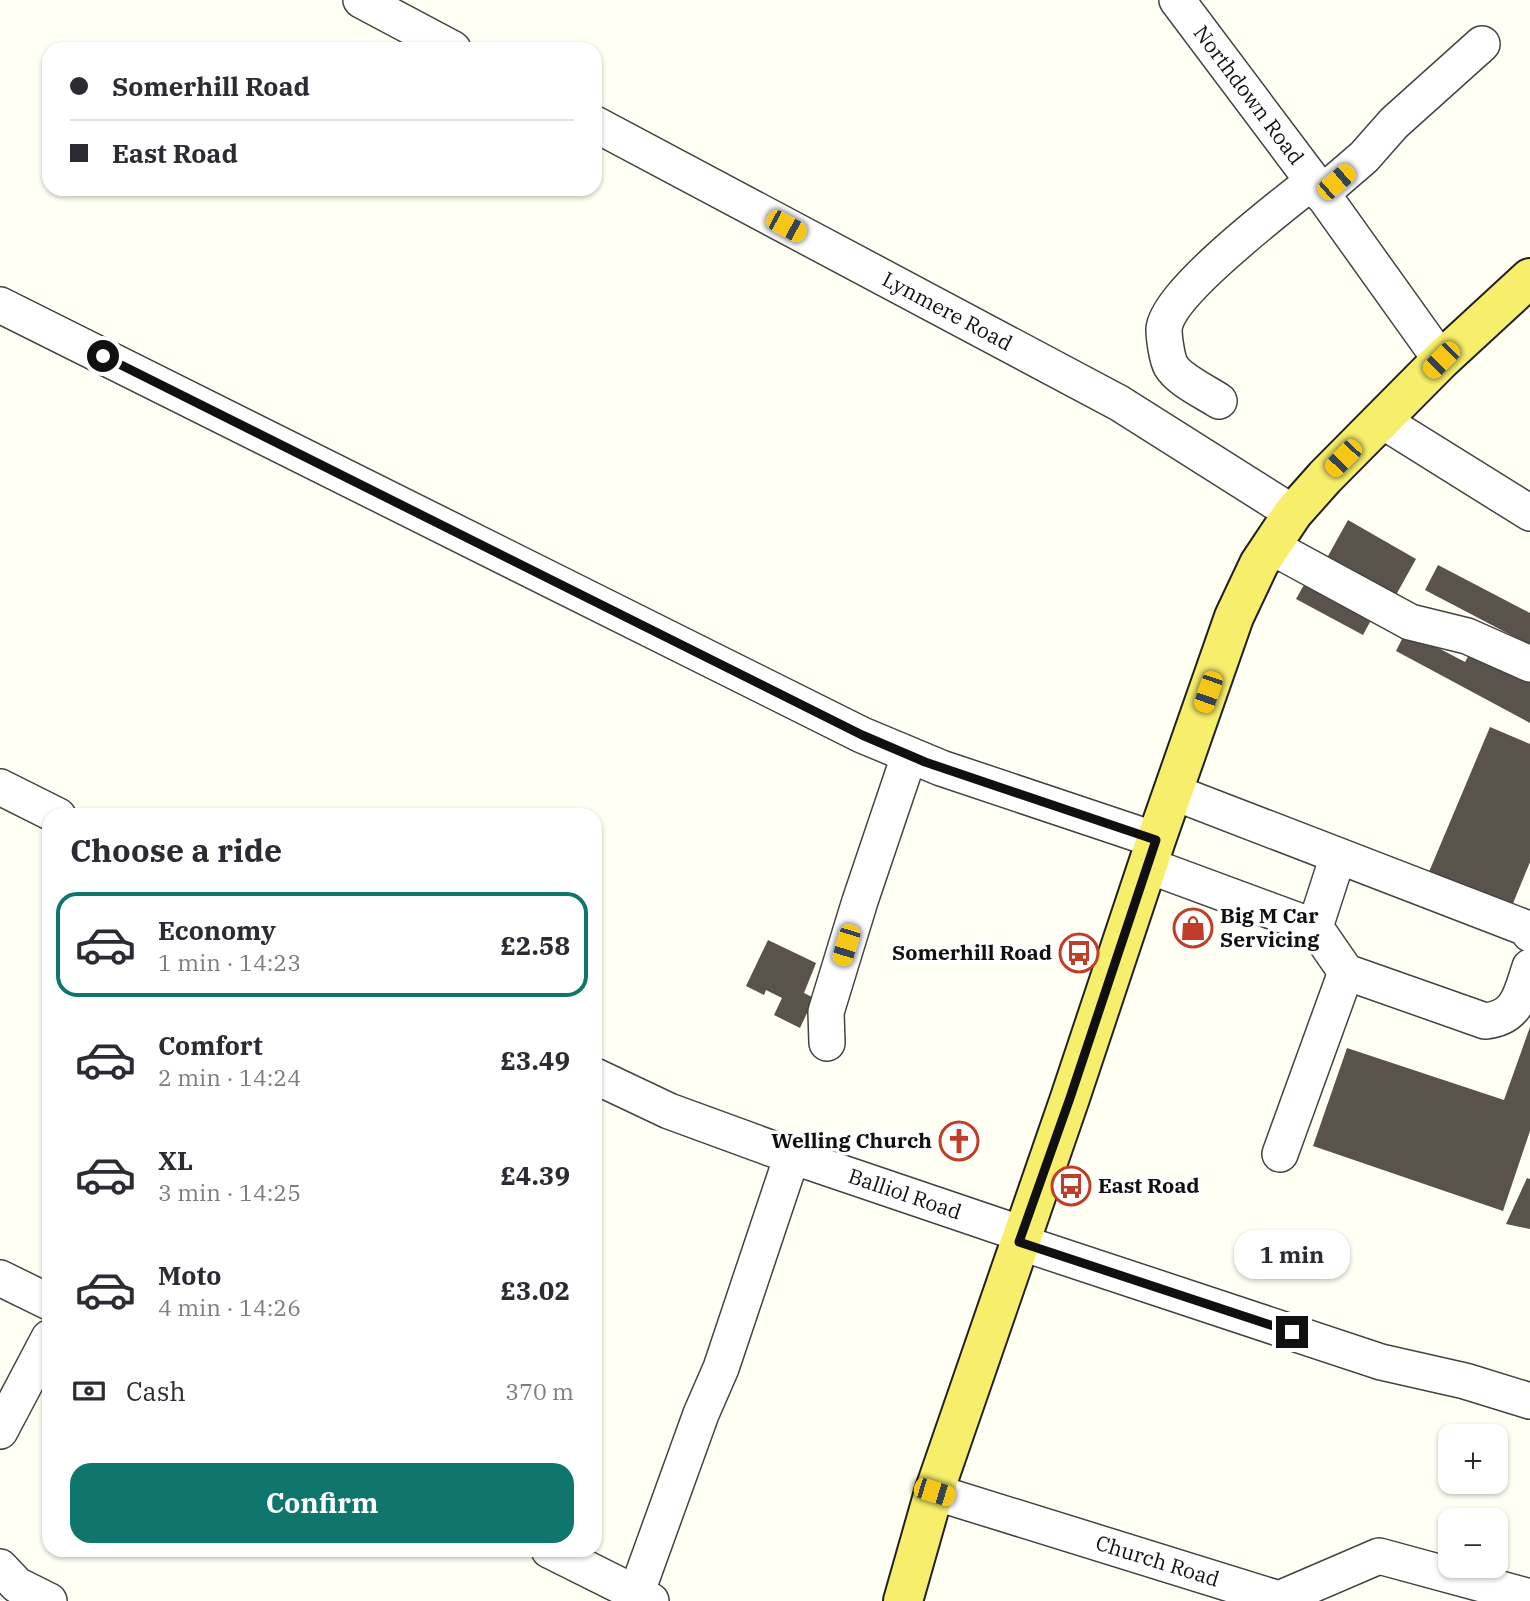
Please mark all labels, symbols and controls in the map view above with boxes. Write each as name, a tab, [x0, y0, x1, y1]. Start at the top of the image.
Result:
street label: Northdown Road	[1188, 19, 1311, 170]
text: Somerhill Road	[112, 69, 310, 103]
text: East Road	[112, 136, 238, 170]
car	[1314, 160, 1359, 204]
car	[763, 207, 810, 245]
street label: Lynmere Road	[878, 265, 1018, 357]
car	[1419, 338, 1464, 382]
route start	[87, 340, 119, 372]
car	[1321, 436, 1366, 480]
car	[1192, 669, 1225, 715]
text: Choose a ride	[70, 829, 282, 871]
place label: Big M Car Servicing	[1220, 901, 1320, 953]
shop icon: Big M Car Servicing	[1172, 907, 1214, 949]
icon: car	[74, 913, 137, 976]
text: Economy	[158, 913, 276, 947]
car	[830, 922, 863, 968]
text: £2.58	[500, 928, 570, 962]
bus stop icon: Somerhill Road	[1058, 932, 1100, 974]
place label: Somerhill Road	[892, 938, 1052, 966]
text: 1 min · 14:23	[158, 947, 301, 977]
icon: car	[74, 1028, 137, 1091]
text: Comfort	[158, 1028, 263, 1062]
text: £3.49	[500, 1043, 570, 1077]
text: 2 min · 14:24	[158, 1062, 301, 1092]
church icon: Welling Church	[938, 1120, 980, 1162]
place label: Welling Church	[771, 1126, 932, 1154]
icon: car	[74, 1143, 137, 1206]
text: XL	[158, 1143, 193, 1177]
text: £4.39	[500, 1158, 570, 1192]
street label: Balliol Road	[845, 1161, 966, 1226]
bus stop icon: East Road	[1050, 1165, 1092, 1207]
place label: East Road	[1098, 1171, 1200, 1199]
text: 3 min · 14:25	[158, 1177, 301, 1207]
callout: 1 min	[1234, 1230, 1350, 1280]
text: 1 min	[1260, 1239, 1324, 1269]
icon: car	[74, 1258, 137, 1321]
text: Moto	[158, 1258, 221, 1292]
text: £3.02	[500, 1273, 570, 1307]
text: 4 min · 14:26	[158, 1292, 301, 1322]
route end	[1276, 1316, 1308, 1348]
icon: cash	[70, 1372, 108, 1410]
text: Cash	[126, 1374, 186, 1408]
text: 370 m	[505, 1376, 574, 1406]
map controls	[1438, 1424, 1508, 1578]
button: +	[1438, 1424, 1508, 1494]
button: Confirm	[70, 1463, 574, 1543]
car	[911, 1476, 958, 1508]
button: −	[1438, 1508, 1508, 1578]
street label: Church Road	[1093, 1528, 1223, 1593]

